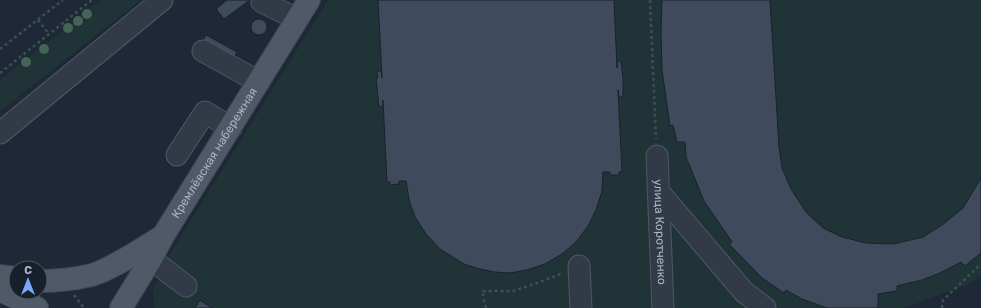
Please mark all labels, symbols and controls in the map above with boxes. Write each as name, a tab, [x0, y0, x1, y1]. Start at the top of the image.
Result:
street label: Кремлёвская набережная	[169, 85, 260, 221]
street label: улица Коротченко	[651, 179, 669, 285]
north arrow	[8, 260, 48, 300]
text: С	[24, 264, 32, 277]

